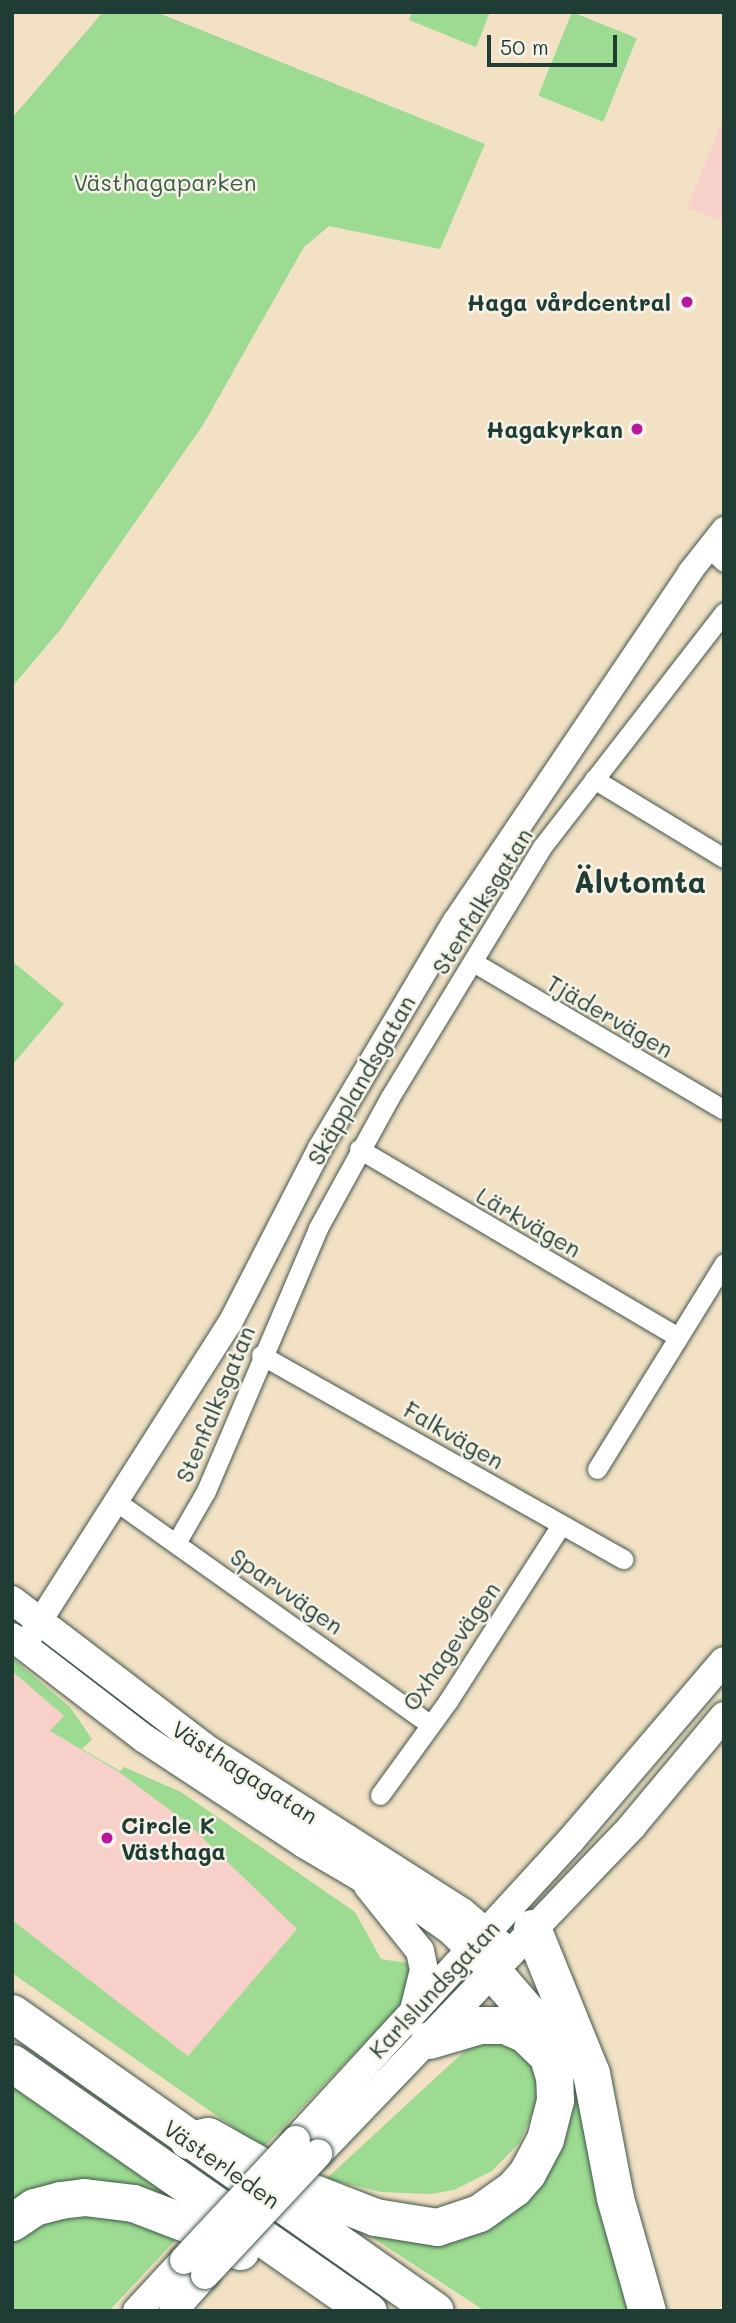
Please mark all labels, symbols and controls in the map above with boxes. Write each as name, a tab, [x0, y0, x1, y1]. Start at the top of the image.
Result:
scale bar	[491, 21, 620, 65]
text: 50 m	[500, 33, 549, 60]
park label: Västhagaparken	[74, 168, 256, 196]
place label: Haga vårdcentral	[467, 288, 671, 316]
marker: Haga vårdcentral	[677, 292, 697, 312]
place label: Hagakyrkan	[486, 415, 623, 443]
marker: Hagakyrkan	[629, 421, 645, 437]
street label: Stenfalksgatan	[426, 823, 538, 979]
district label: Älvtomta	[574, 863, 706, 899]
street label: Tjädervägen	[542, 969, 678, 1063]
street label: Skäpplandsgatan	[301, 990, 421, 1170]
street label: Lärkvägen	[472, 1181, 586, 1263]
street label: Stenfalksgatan	[170, 1322, 260, 1486]
street label: Falkvägen	[399, 1395, 509, 1475]
street label: Sparvvägen	[225, 1542, 349, 1640]
street label: Oxhagevägen	[396, 1576, 506, 1716]
street label: Västhagagatan	[167, 1715, 323, 1829]
place label: Circle K Västhaga	[121, 1811, 226, 1865]
marker: Circle K Västhaga	[99, 1830, 115, 1846]
street label: Karlslundsgatan	[363, 1914, 505, 2064]
street label: Västerleden	[158, 2114, 286, 2214]

